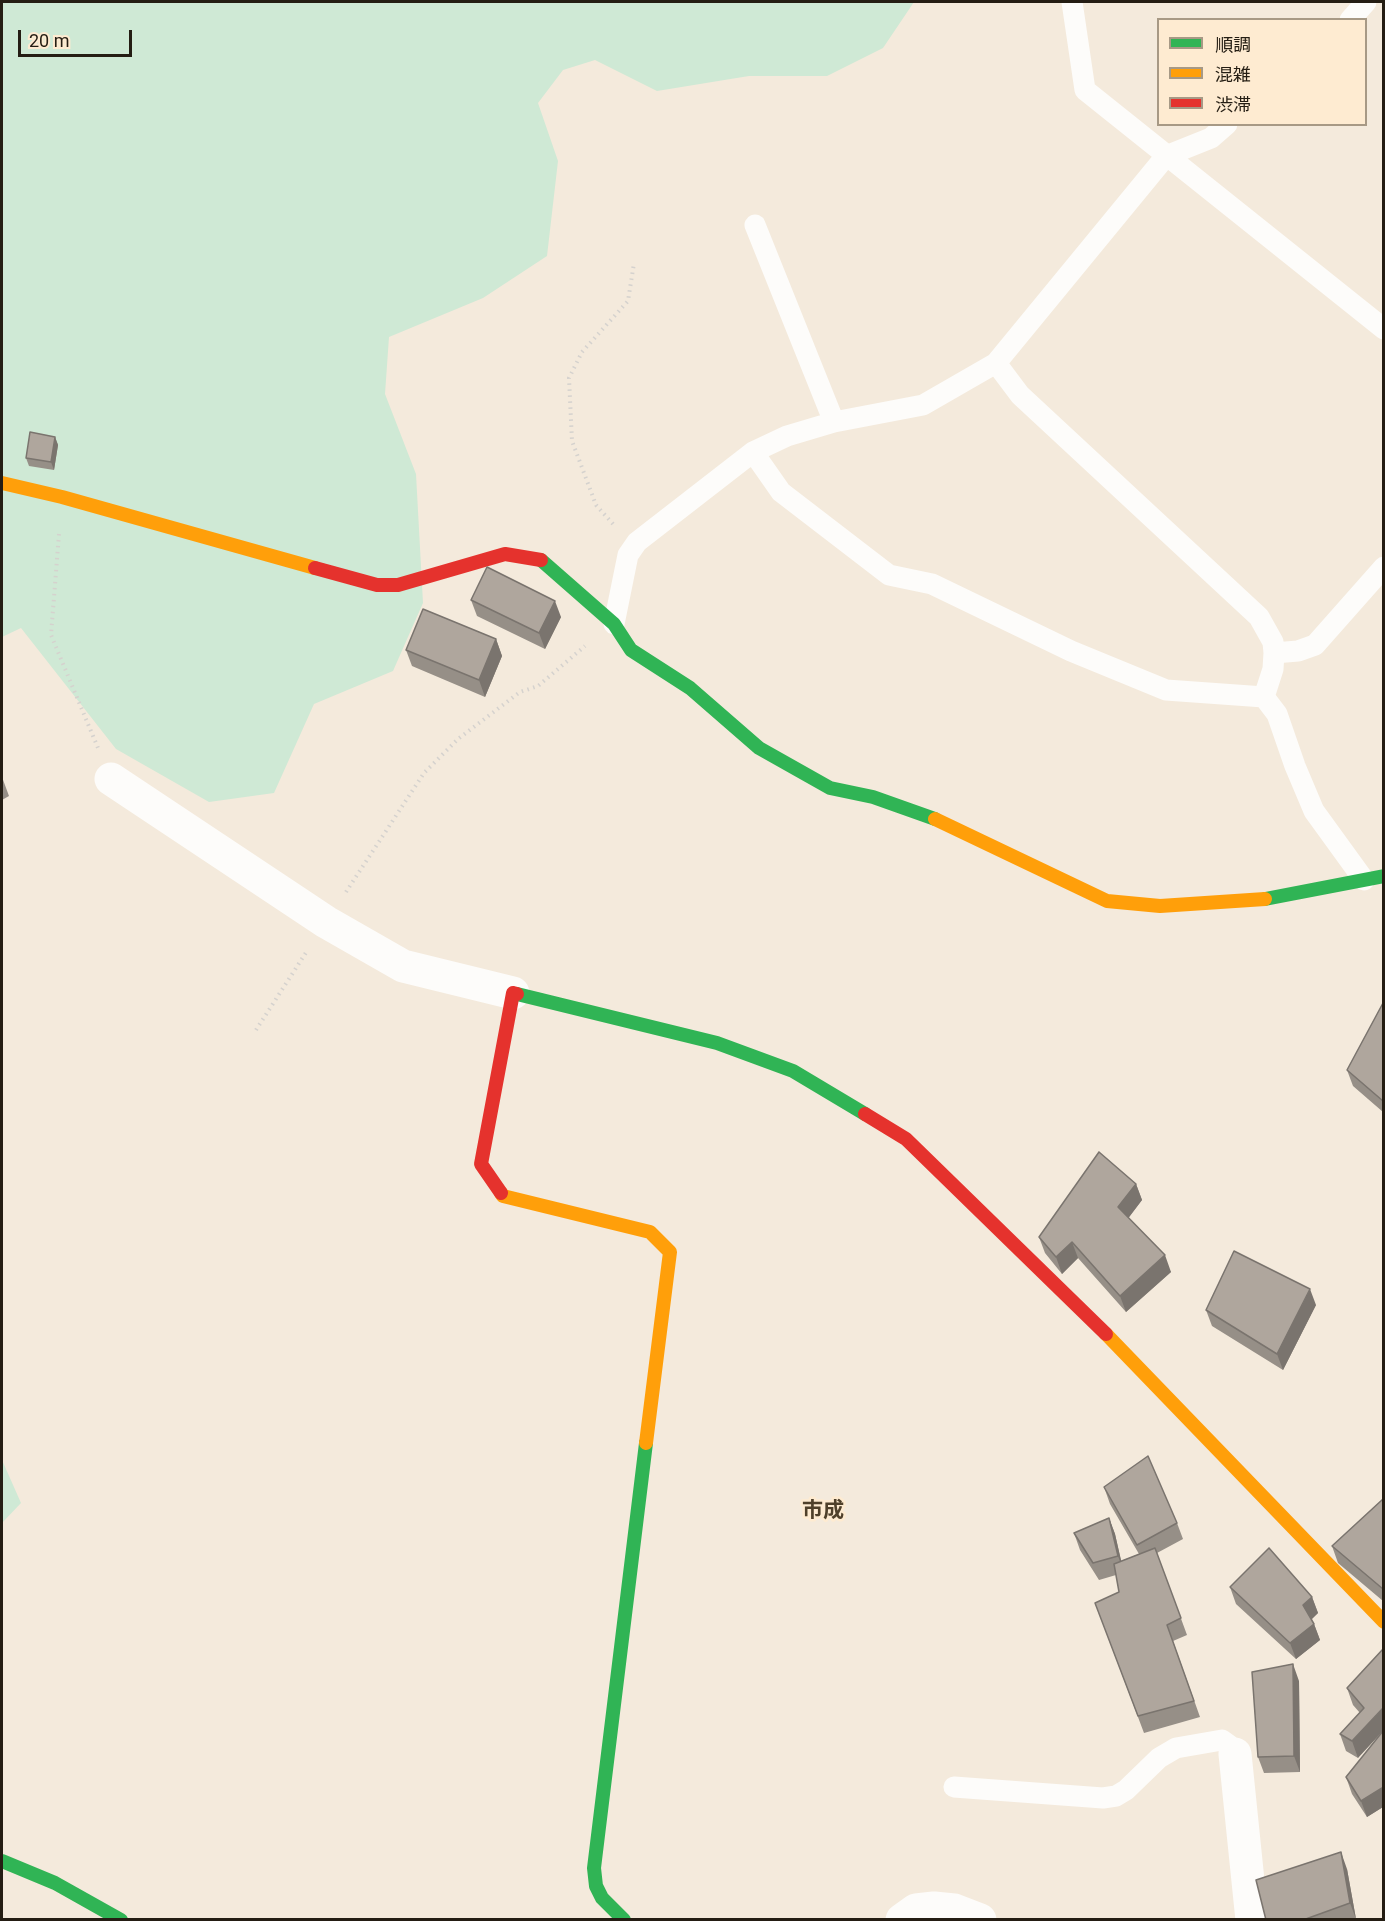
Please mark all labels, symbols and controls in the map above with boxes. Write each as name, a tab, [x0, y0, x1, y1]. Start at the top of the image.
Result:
scale bar	[21, 18, 135, 56]
legend	[1157, 18, 1367, 126]
text: 20 m	[29, 30, 69, 51]
text: 順調	[1215, 34, 1251, 55]
text: 混雑	[1215, 64, 1251, 85]
text: 渋滞	[1215, 94, 1251, 115]
district label: 市成	[802, 1499, 844, 1525]

